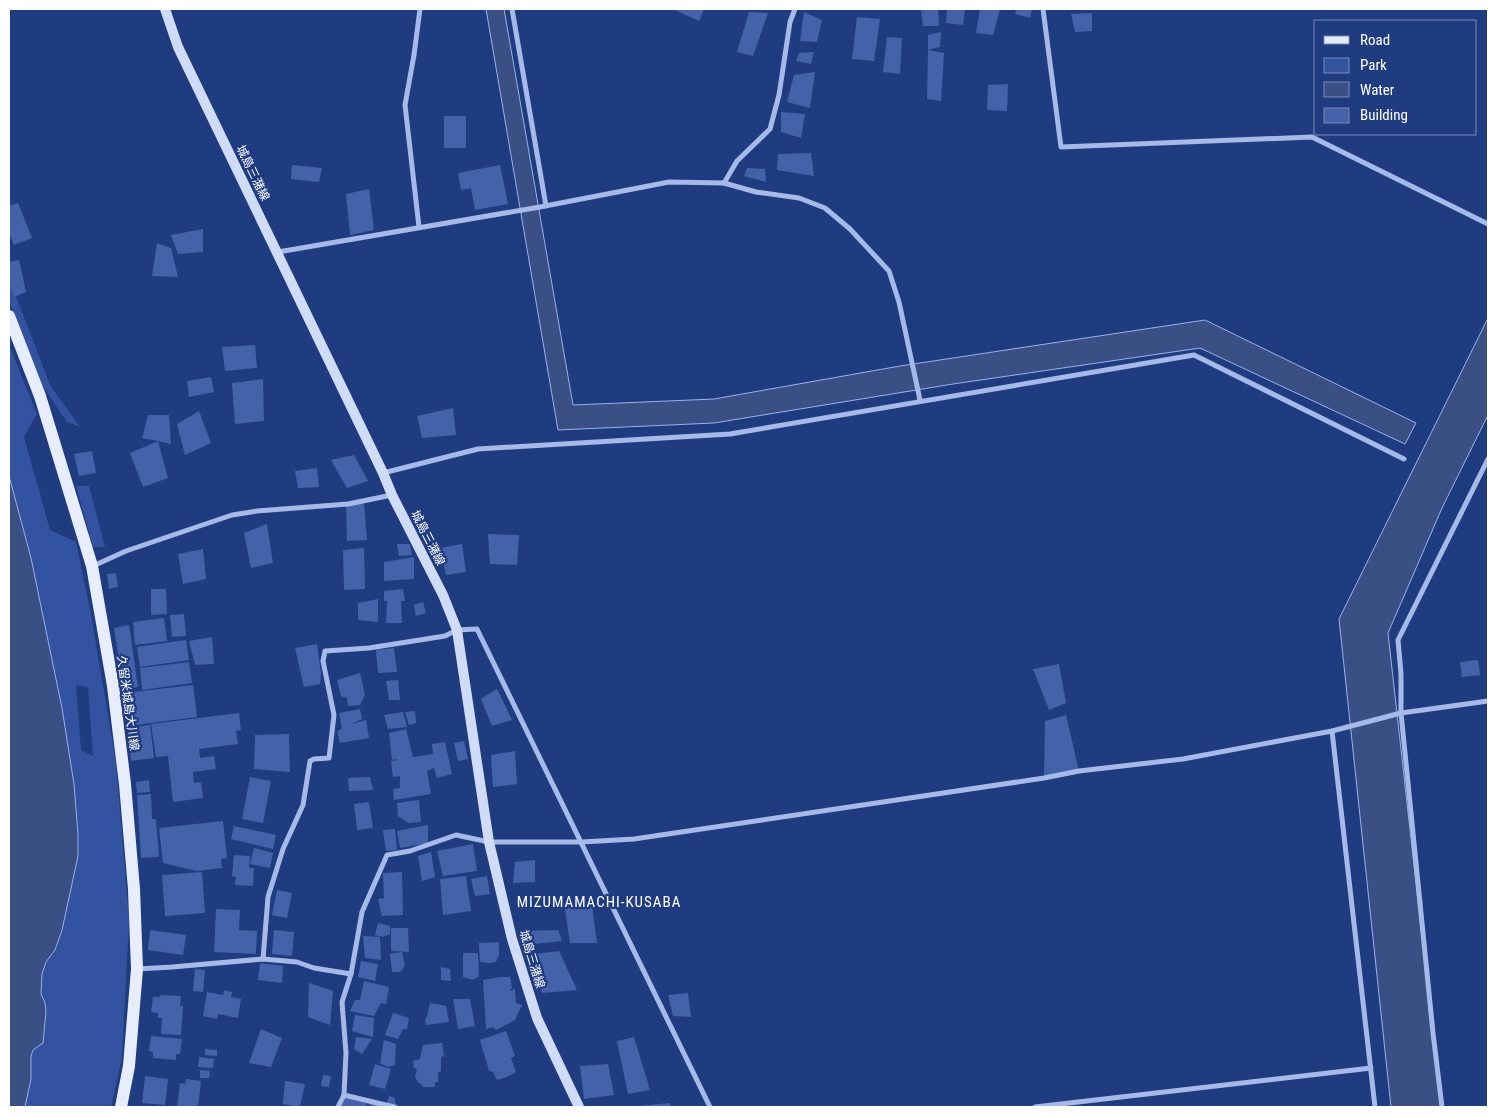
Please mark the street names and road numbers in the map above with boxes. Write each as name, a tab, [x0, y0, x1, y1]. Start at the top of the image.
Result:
street label: 城島三潴線	[234, 143, 272, 203]
street label: 城島三潴線	[408, 508, 448, 568]
street label: 久留米城島大川線	[114, 654, 142, 752]
street label: 城島三潴線	[517, 928, 547, 990]

